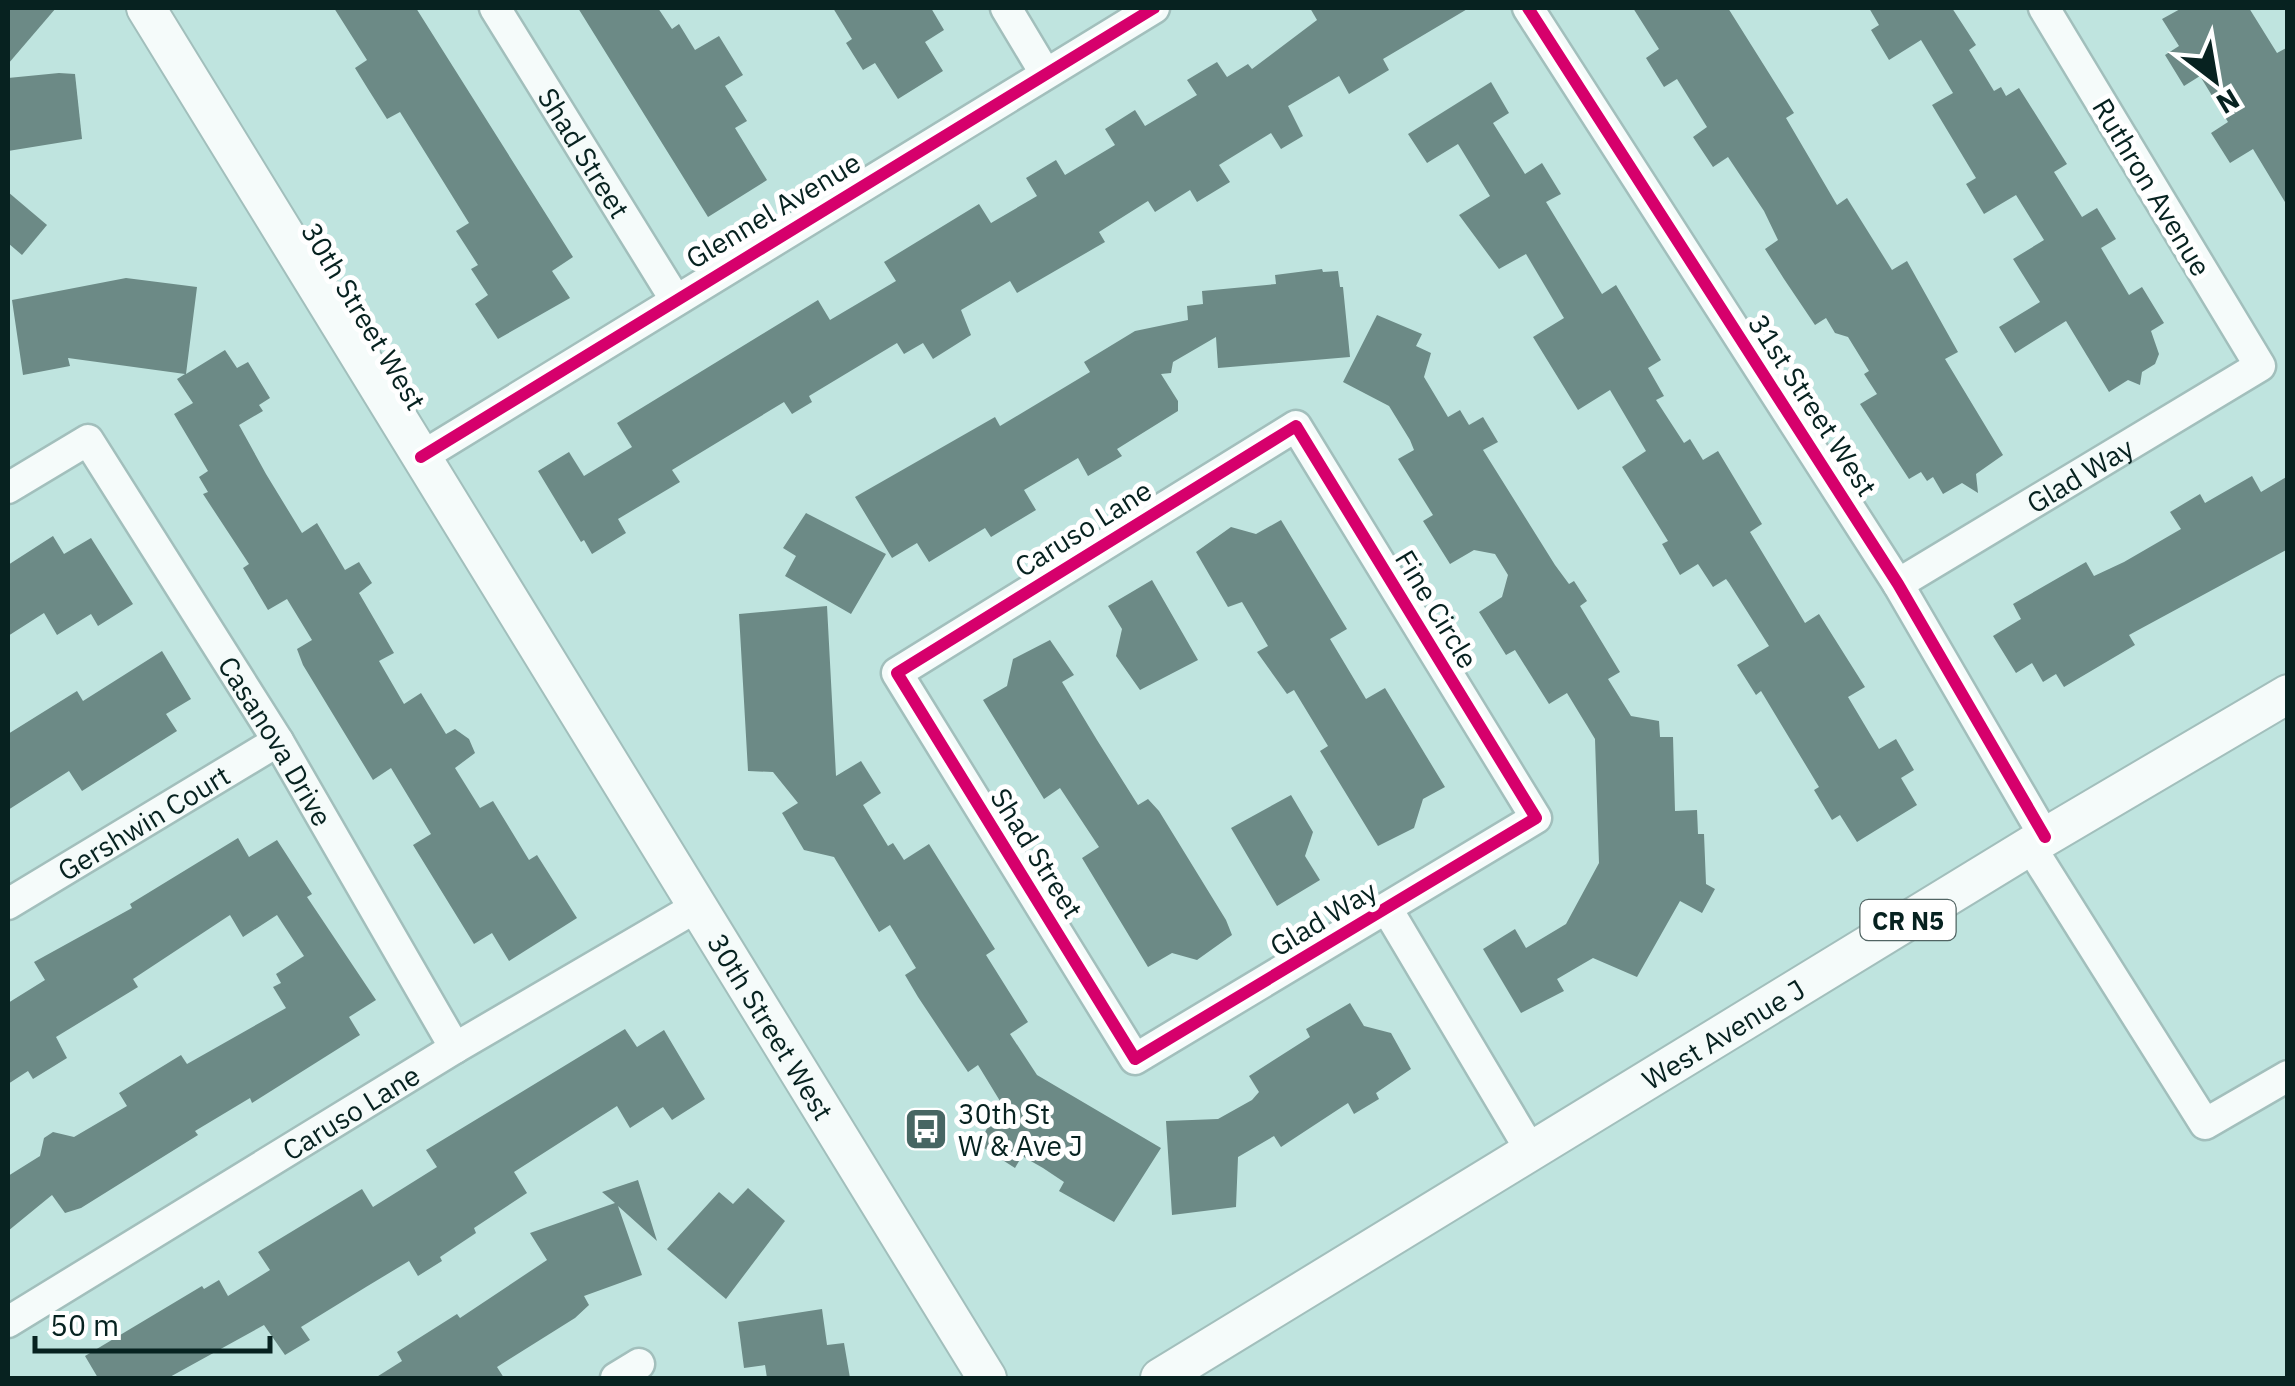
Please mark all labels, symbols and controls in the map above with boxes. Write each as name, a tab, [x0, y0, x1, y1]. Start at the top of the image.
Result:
north arrow	[2165, 30, 2265, 130]
street label: Shad Street	[530, 80, 639, 225]
text: N	[2210, 81, 2246, 123]
street label: Ruthron Avenue	[2084, 91, 2220, 283]
street label: Glennel Avenue	[679, 143, 867, 277]
street label: 30th Street West	[293, 215, 435, 417]
street label: 31st Street West	[1740, 307, 1886, 503]
street label: Glad Way	[2019, 428, 2140, 521]
street label: Caruso Lane	[1008, 471, 1158, 585]
street label: Fine Circle	[1387, 543, 1487, 675]
street label: Casanova Drive	[210, 649, 341, 833]
street label: Gershwin Court	[50, 756, 236, 889]
street label: Shad Street	[982, 781, 1092, 925]
street label: Glad Way	[1263, 872, 1383, 964]
road number: CR N5	[1860, 900, 1956, 940]
street label: 30th Street West	[700, 926, 843, 1127]
street label: West Avenue J	[1635, 970, 1811, 1098]
street label: Caruso Lane	[275, 1056, 426, 1168]
place label: 30th St W & Ave J	[958, 1095, 1083, 1164]
bus stop icon: 30th St W & Ave J	[903, 1106, 949, 1152]
scale bar	[35, 1291, 270, 1353]
text: 50 m	[50, 1305, 119, 1344]

